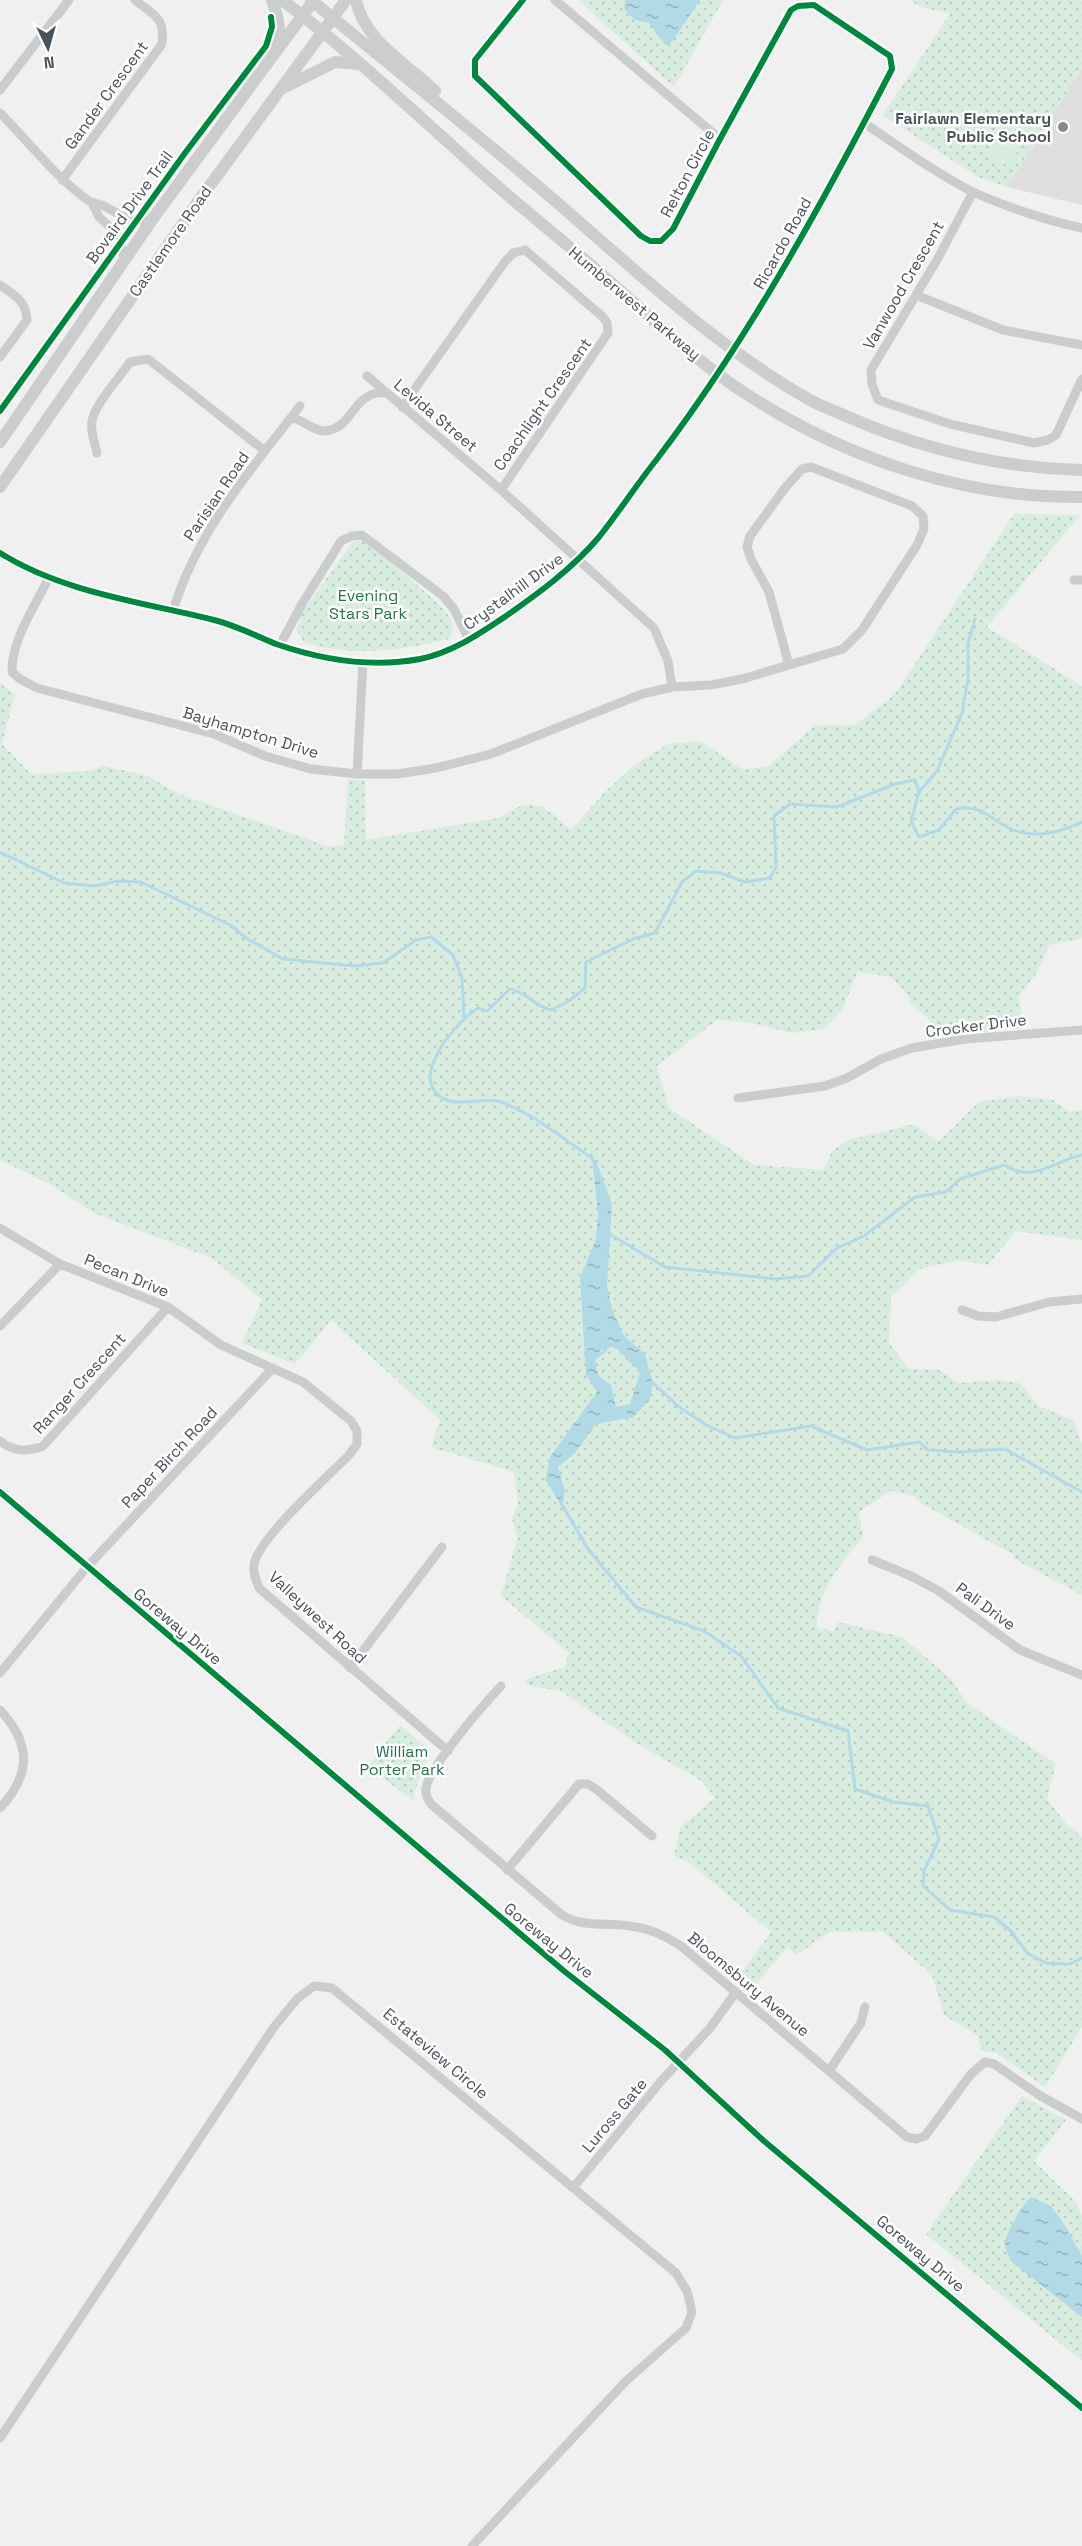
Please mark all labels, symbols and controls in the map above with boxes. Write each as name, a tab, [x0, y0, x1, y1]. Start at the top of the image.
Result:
north arrow	[18, 18, 78, 78]
street label: Gander Crescent	[60, 37, 153, 154]
text: N	[43, 52, 56, 73]
place label: Fairlawn Elementary Public School	[895, 108, 1051, 147]
marker: Fairlawn Elementary Public School	[1056, 120, 1070, 134]
street label: Relton Circle	[655, 125, 720, 221]
street label: Bovaird Drive Trail	[81, 147, 178, 268]
street label: Castlemore Road	[124, 182, 216, 301]
street label: Ricardo Road	[749, 193, 816, 293]
street label: Vanwood Crescent	[858, 217, 949, 353]
street label: Humberwest Parkway	[564, 242, 705, 365]
street label: Coachlight Crescent	[489, 334, 596, 475]
street label: Levida Street	[390, 374, 482, 456]
street label: Parisian Road	[179, 448, 254, 545]
street label: Crystalhill Drive	[459, 548, 568, 635]
park label: Evening Stars Park	[329, 585, 407, 624]
street label: Bayhampton Drive	[180, 702, 322, 763]
street label: Crocker Drive	[924, 1009, 1028, 1042]
street label: Pecan Drive	[81, 1249, 172, 1302]
street label: Ranger Crescent	[28, 1328, 130, 1438]
street label: Paper Birch Road	[117, 1402, 222, 1513]
street label: Valleywest Road	[264, 1566, 371, 1668]
street label: Pali Drive	[952, 1578, 1020, 1635]
street label: Goreway Drive	[129, 1583, 226, 1670]
park label: William Porter Park	[359, 1741, 445, 1780]
street label: Goreway Drive	[500, 1898, 598, 1983]
street label: Bloomsbury Avenue	[683, 1927, 814, 2042]
street label: Estateview Circle	[379, 2003, 493, 2104]
street label: Luross Gate	[577, 2074, 652, 2157]
street label: Goreway Drive	[872, 2210, 969, 2297]

